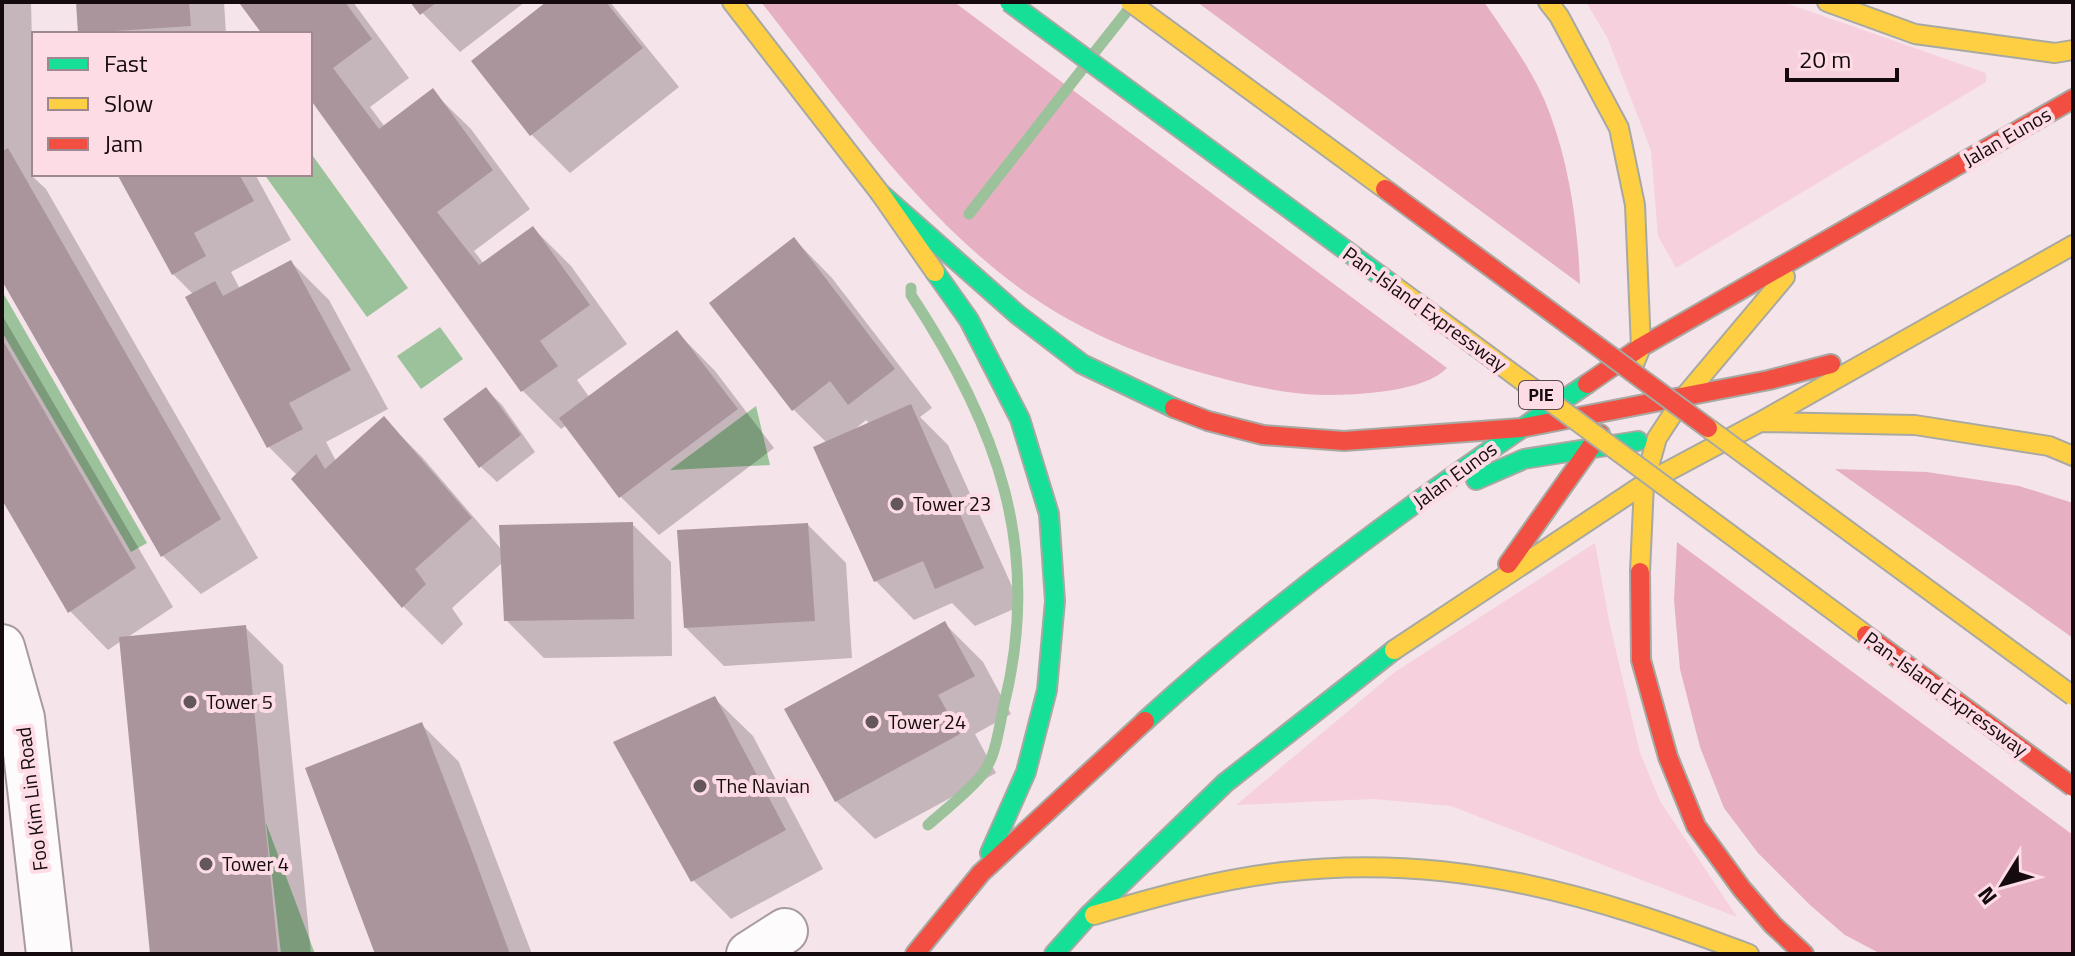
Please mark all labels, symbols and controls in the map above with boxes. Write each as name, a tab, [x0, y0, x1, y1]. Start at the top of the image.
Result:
legend	[32, 32, 312, 176]
scale bar	[1787, 32, 1897, 82]
text: 20 m	[1799, 41, 1851, 77]
text: Fast	[104, 45, 148, 81]
text: Slow	[104, 85, 153, 121]
street label: Jalan Eunos	[1957, 99, 2057, 174]
text: Jam	[104, 125, 143, 161]
street label: Pan-Island Expressway	[1337, 238, 1514, 379]
road number: PIE	[1519, 381, 1563, 409]
street label: Jalan Eunos	[1406, 433, 1503, 516]
place label: Tower 23	[913, 488, 991, 519]
marker: Tower 23	[888, 495, 906, 513]
street label: Pan-Island Expressway	[1858, 623, 2035, 764]
place label: Tower 5	[206, 686, 273, 717]
marker: Tower 5	[181, 693, 199, 711]
place label: Tower 24	[888, 706, 966, 737]
marker: Tower 24	[863, 713, 881, 731]
street label: Foo Kim Lin Road	[7, 725, 56, 873]
place label: The Navian	[716, 770, 810, 801]
marker: The Navian	[691, 777, 709, 795]
north arrow	[1963, 844, 2043, 924]
place label: Tower 4	[222, 848, 289, 879]
marker: Tower 4	[197, 855, 215, 873]
text: N	[1969, 880, 2005, 912]

